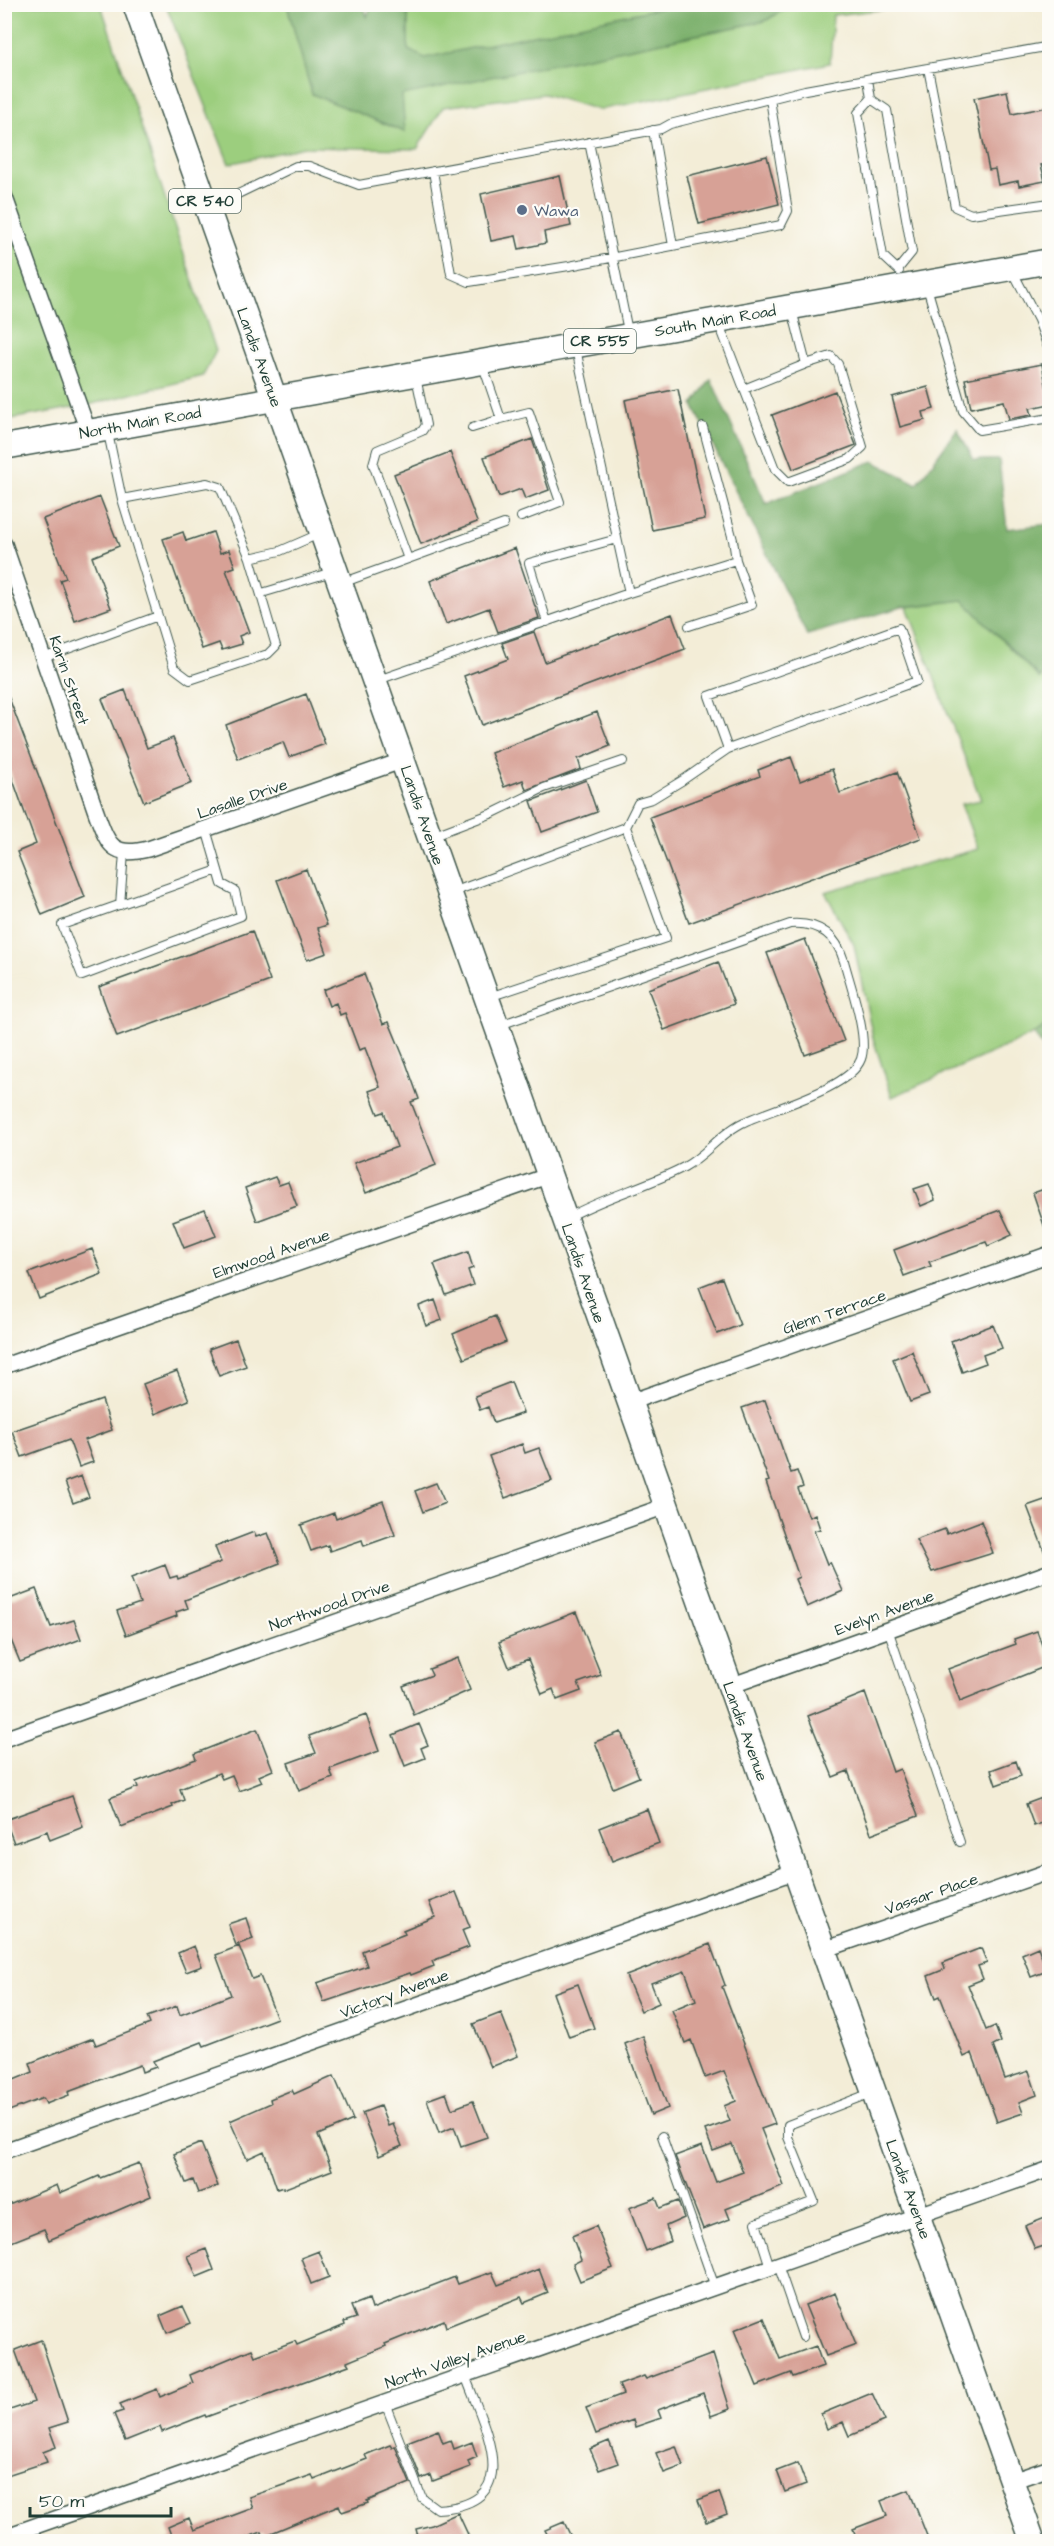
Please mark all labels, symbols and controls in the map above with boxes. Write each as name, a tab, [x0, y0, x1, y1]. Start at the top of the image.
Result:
road number: CR 540	[169, 189, 241, 213]
place label: Wawa	[534, 200, 578, 222]
marker: Wawa	[515, 203, 529, 217]
street label: South Main Road	[653, 299, 778, 343]
street label: Landis Avenue	[231, 305, 287, 410]
road number: CR 555	[564, 329, 636, 353]
street label: North Main Road	[77, 401, 203, 445]
street label: Karin Street	[44, 633, 95, 728]
street label: Landis Avenue	[395, 762, 450, 869]
street label: Lasalle Drive	[194, 773, 291, 825]
street label: Landis Avenue	[556, 1220, 611, 1327]
street label: Elmwood Avenue	[210, 1224, 333, 1284]
street label: Glenn Terrace	[780, 1284, 889, 1340]
street label: Northwood Drive	[266, 1575, 393, 1637]
street label: Evelyn Avenue	[832, 1585, 938, 1642]
street label: Landis Avenue	[717, 1679, 773, 1784]
street label: Vassar Place	[882, 1868, 981, 1920]
street label: Victory Avenue	[337, 1964, 452, 2025]
street label: Landis Avenue	[880, 2137, 936, 2242]
street label: North Valley Avenue	[382, 2325, 529, 2395]
scale bar	[30, 2480, 171, 2518]
text: 50 m	[39, 2489, 84, 2514]

